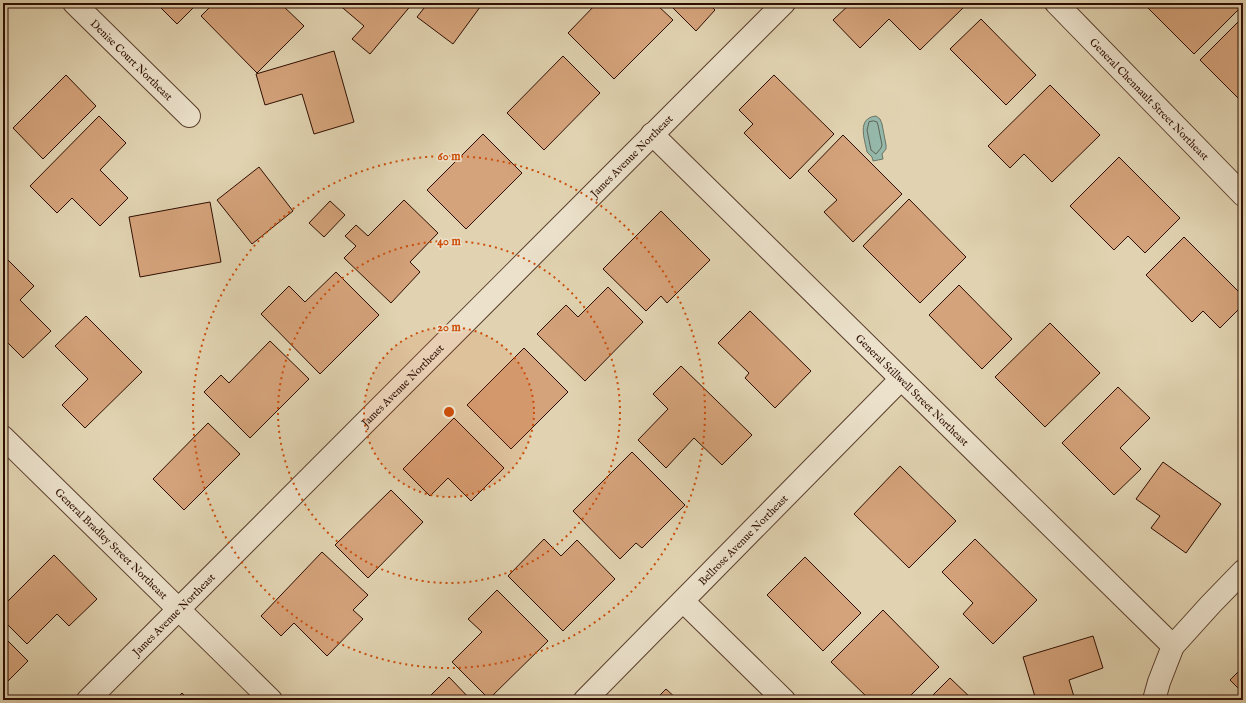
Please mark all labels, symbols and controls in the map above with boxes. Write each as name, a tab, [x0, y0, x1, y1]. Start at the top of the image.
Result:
street label: Denise Court Northeast	[87, 17, 175, 104]
street label: General Chennault Street Northeast	[1086, 36, 1212, 164]
street label: James Avenue Northeast	[586, 112, 676, 202]
text: 60 m	[438, 149, 461, 164]
text: 40 m	[437, 234, 462, 249]
text: 20 m	[437, 320, 461, 335]
street label: General Stillwell Street Northeast	[852, 332, 972, 450]
street label: James Avenue Northeast	[358, 341, 448, 431]
centre of rings	[442, 405, 456, 419]
street label: General Bradley Street Northeast	[51, 486, 170, 603]
street label: Bellrose Avenue Northeast	[696, 492, 792, 589]
street label: James Avenue Northeast	[129, 571, 219, 661]

